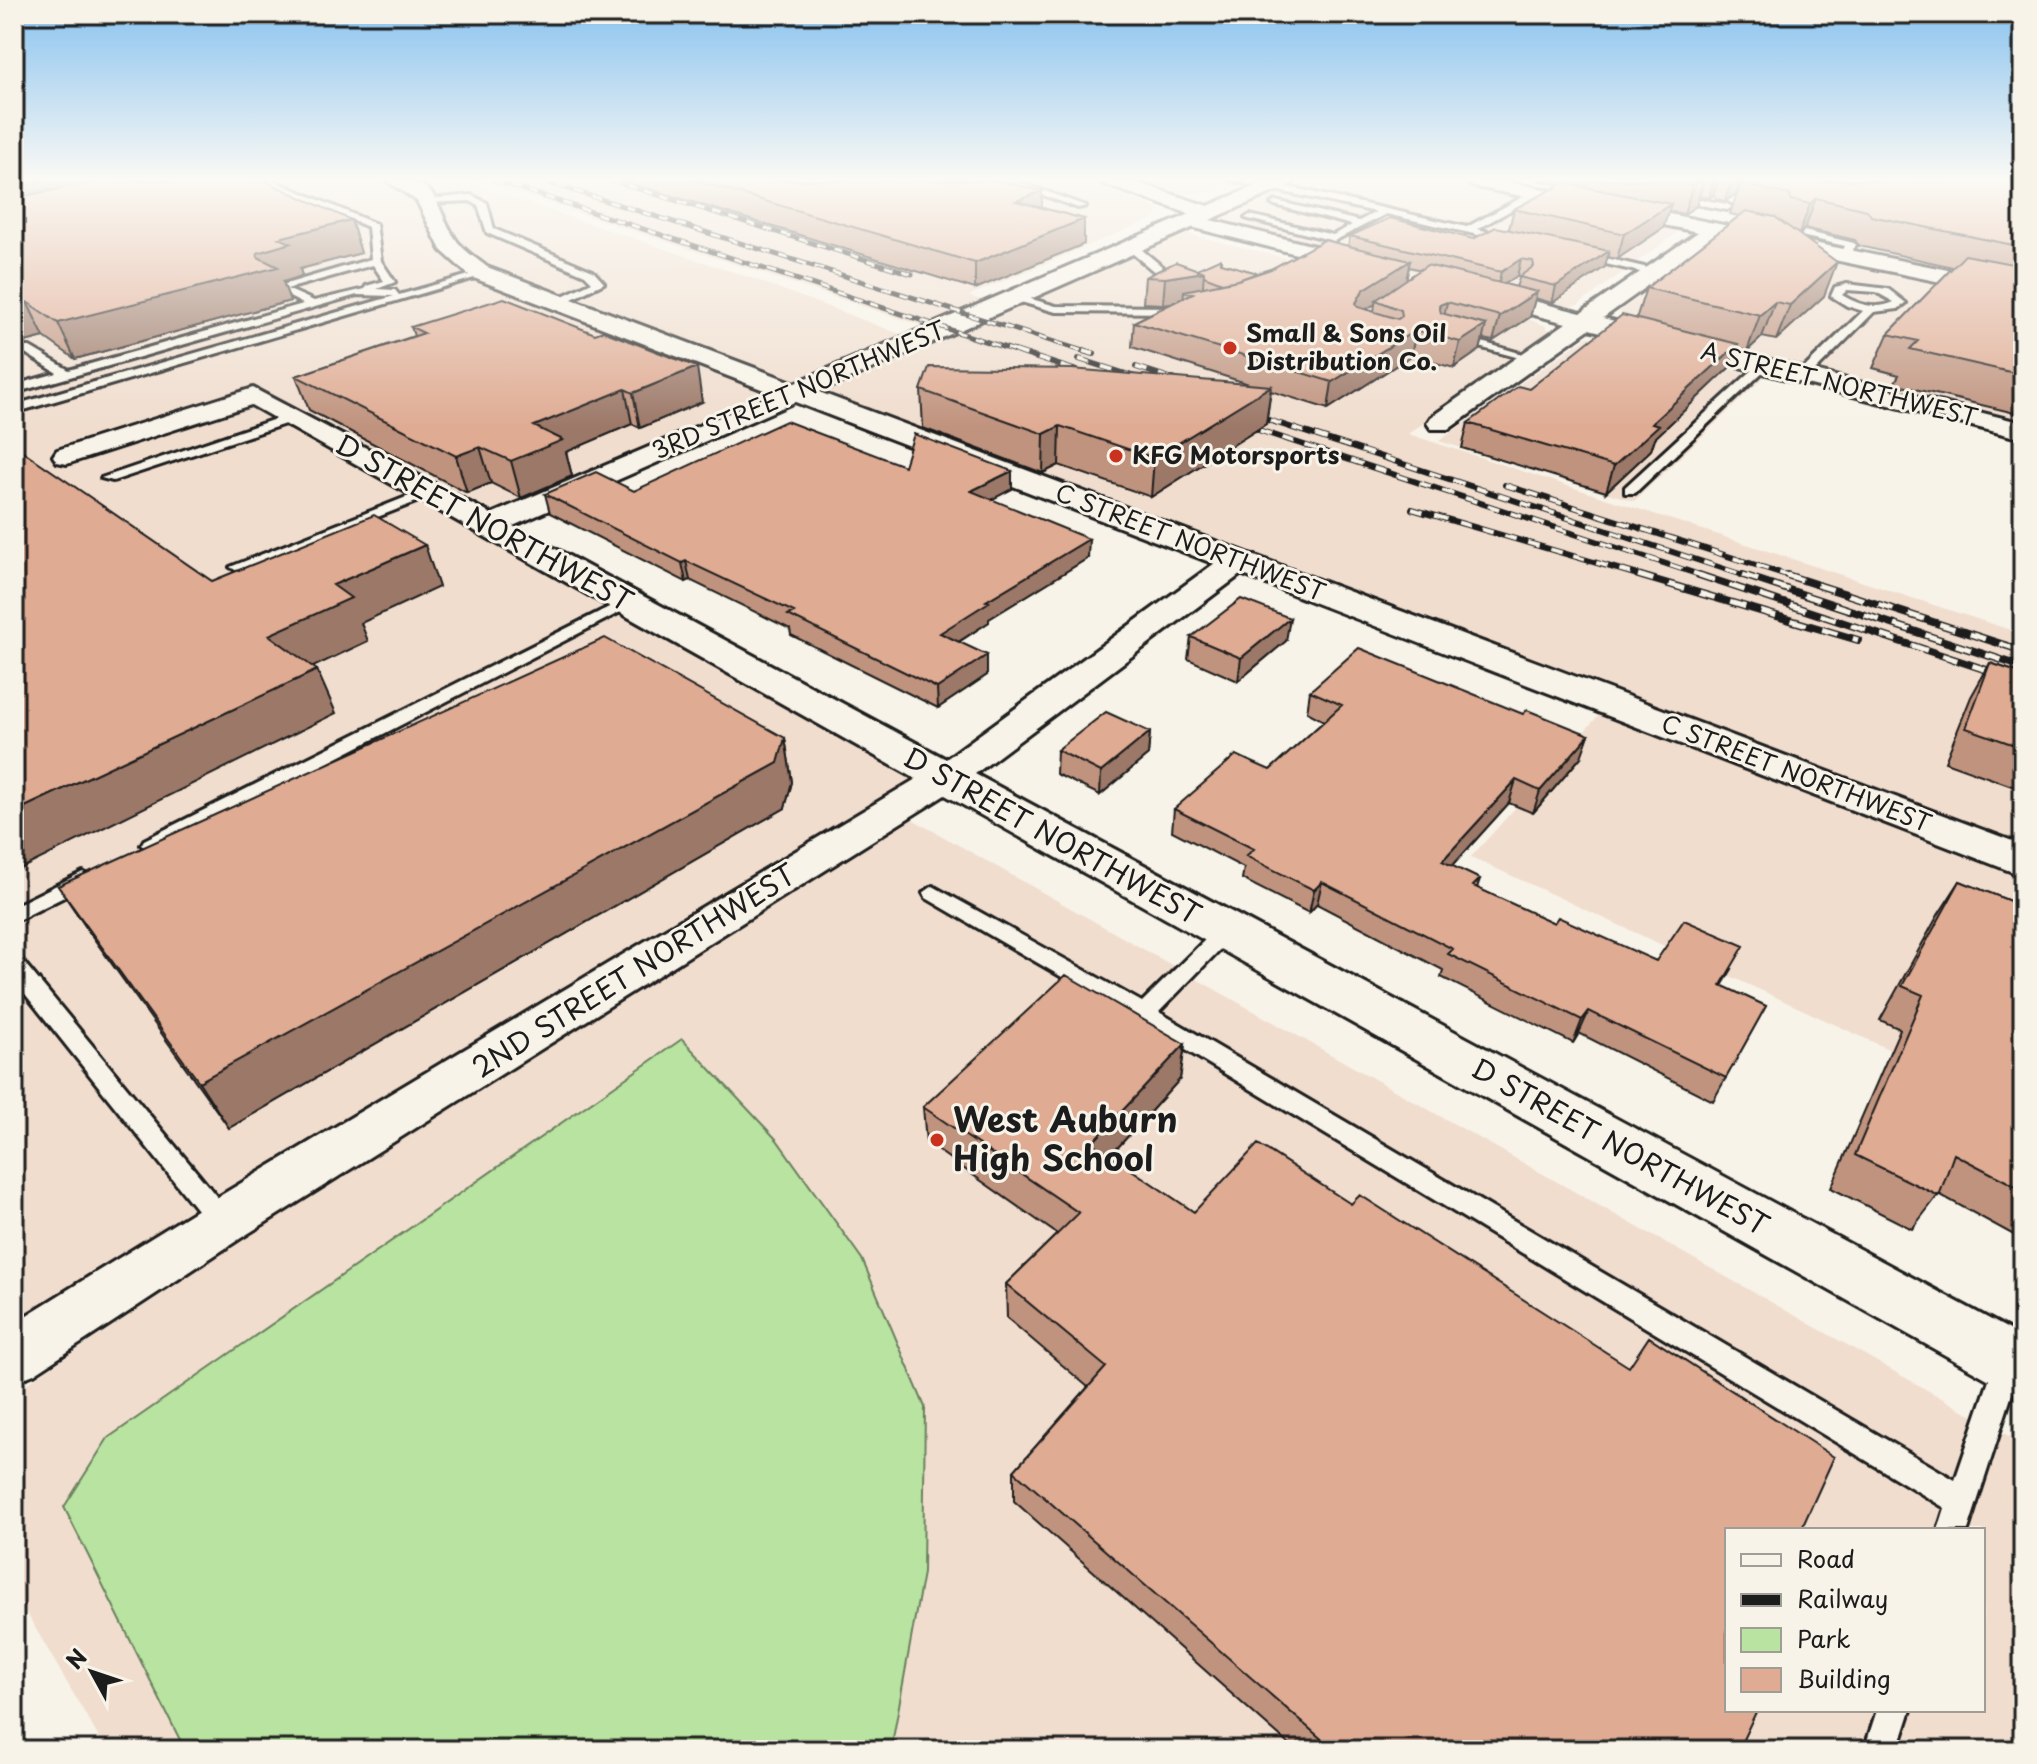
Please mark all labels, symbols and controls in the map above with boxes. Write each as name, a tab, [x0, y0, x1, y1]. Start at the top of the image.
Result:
street label: 3RD STREET NORTHWEST	[646, 311, 951, 467]
place label: Small & Sons Oil Distribution Co.	[1246, 314, 1446, 378]
street label: A STREET NORTHWEST	[1698, 331, 1982, 435]
marker: Small & Sons Oil Distribution Co.	[1221, 339, 1239, 357]
street label: D STREET NORTHWEST	[328, 422, 642, 622]
place label: KFG Motorsports	[1132, 436, 1340, 472]
marker: KFG Motorsports	[1107, 447, 1125, 465]
street label: C STREET NORTHWEST	[1051, 473, 1331, 609]
street label: C STREET NORTHWEST	[1657, 704, 1937, 840]
street label: D STREET NORTHWEST	[896, 735, 1210, 935]
street label: 2ND STREET NORTHWEST	[463, 852, 804, 1087]
street label: D STREET NORTHWEST	[1464, 1046, 1778, 1246]
place label: West Auburn High School	[953, 1092, 1178, 1183]
marker: West Auburn High School	[928, 1131, 946, 1149]
legend	[1725, 1528, 1985, 1712]
text: Road	[1797, 1540, 1855, 1576]
text: Railway	[1797, 1580, 1888, 1616]
text: Park	[1797, 1620, 1851, 1656]
north arrow	[52, 1632, 132, 1712]
text: N	[57, 1641, 94, 1675]
text: Building	[1797, 1660, 1891, 1696]

